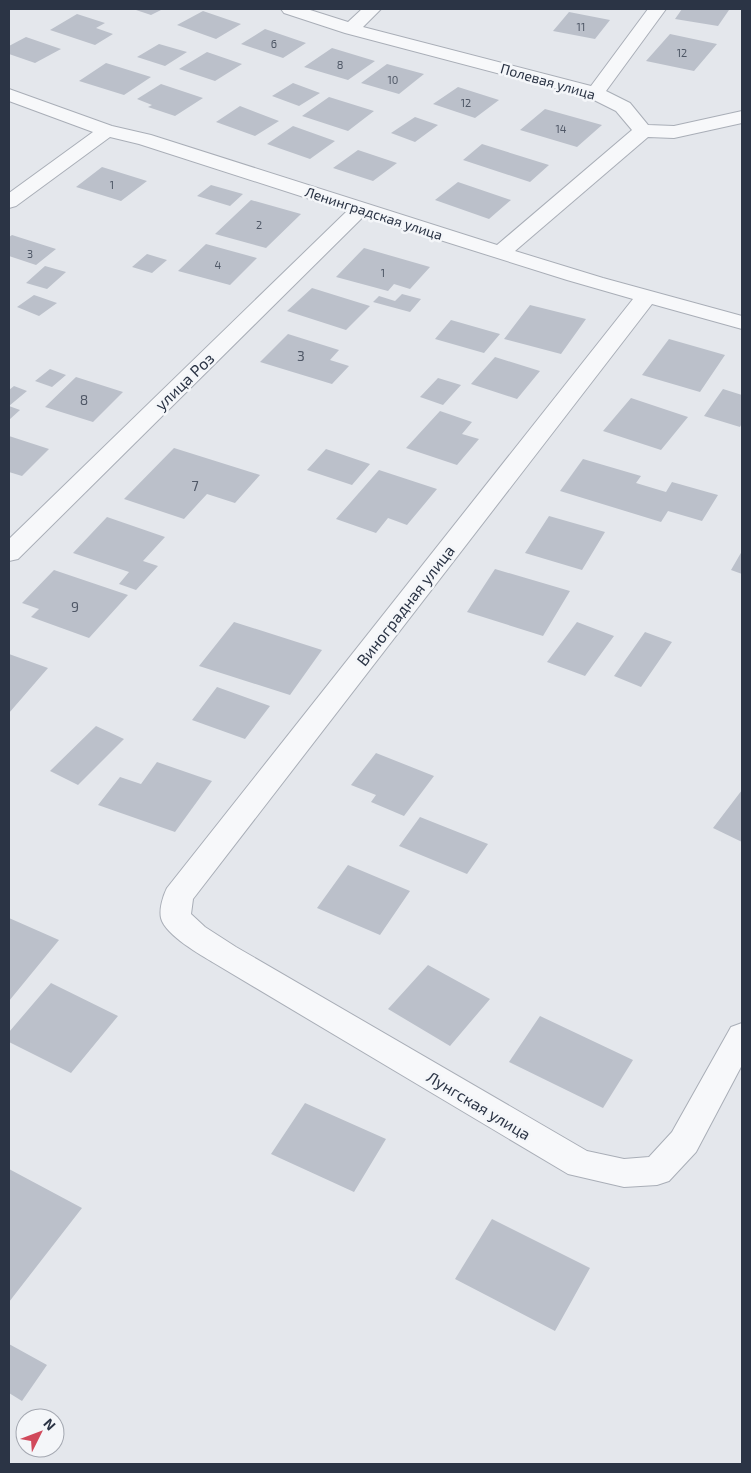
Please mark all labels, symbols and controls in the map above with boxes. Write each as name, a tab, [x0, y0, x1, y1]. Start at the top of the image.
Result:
house number: 11	[577, 20, 585, 33]
house number: 6	[271, 37, 277, 50]
house number: 12	[677, 46, 687, 59]
house number: 8	[337, 58, 343, 71]
street label: Полевая улица	[499, 59, 597, 103]
house number: 10	[387, 73, 399, 86]
house number: 12	[461, 96, 471, 109]
house number: 14	[555, 122, 567, 135]
house number: 1	[110, 178, 114, 191]
street label: Ленинградская улица	[303, 183, 445, 243]
house number: 2	[256, 218, 262, 231]
house number: 3	[27, 247, 33, 260]
house number: 4	[215, 258, 222, 271]
house number: 1	[381, 266, 385, 279]
house number: 3	[297, 347, 305, 364]
street label: улица Роз	[151, 348, 218, 414]
house number: 8	[80, 391, 88, 408]
house number: 7	[191, 477, 199, 494]
street label: Виноградная улица	[352, 541, 459, 670]
house number: 9	[71, 598, 79, 615]
street label: Лунгская улица	[423, 1067, 534, 1144]
north arrow	[15, 1408, 65, 1458]
text: N	[40, 1415, 60, 1433]

